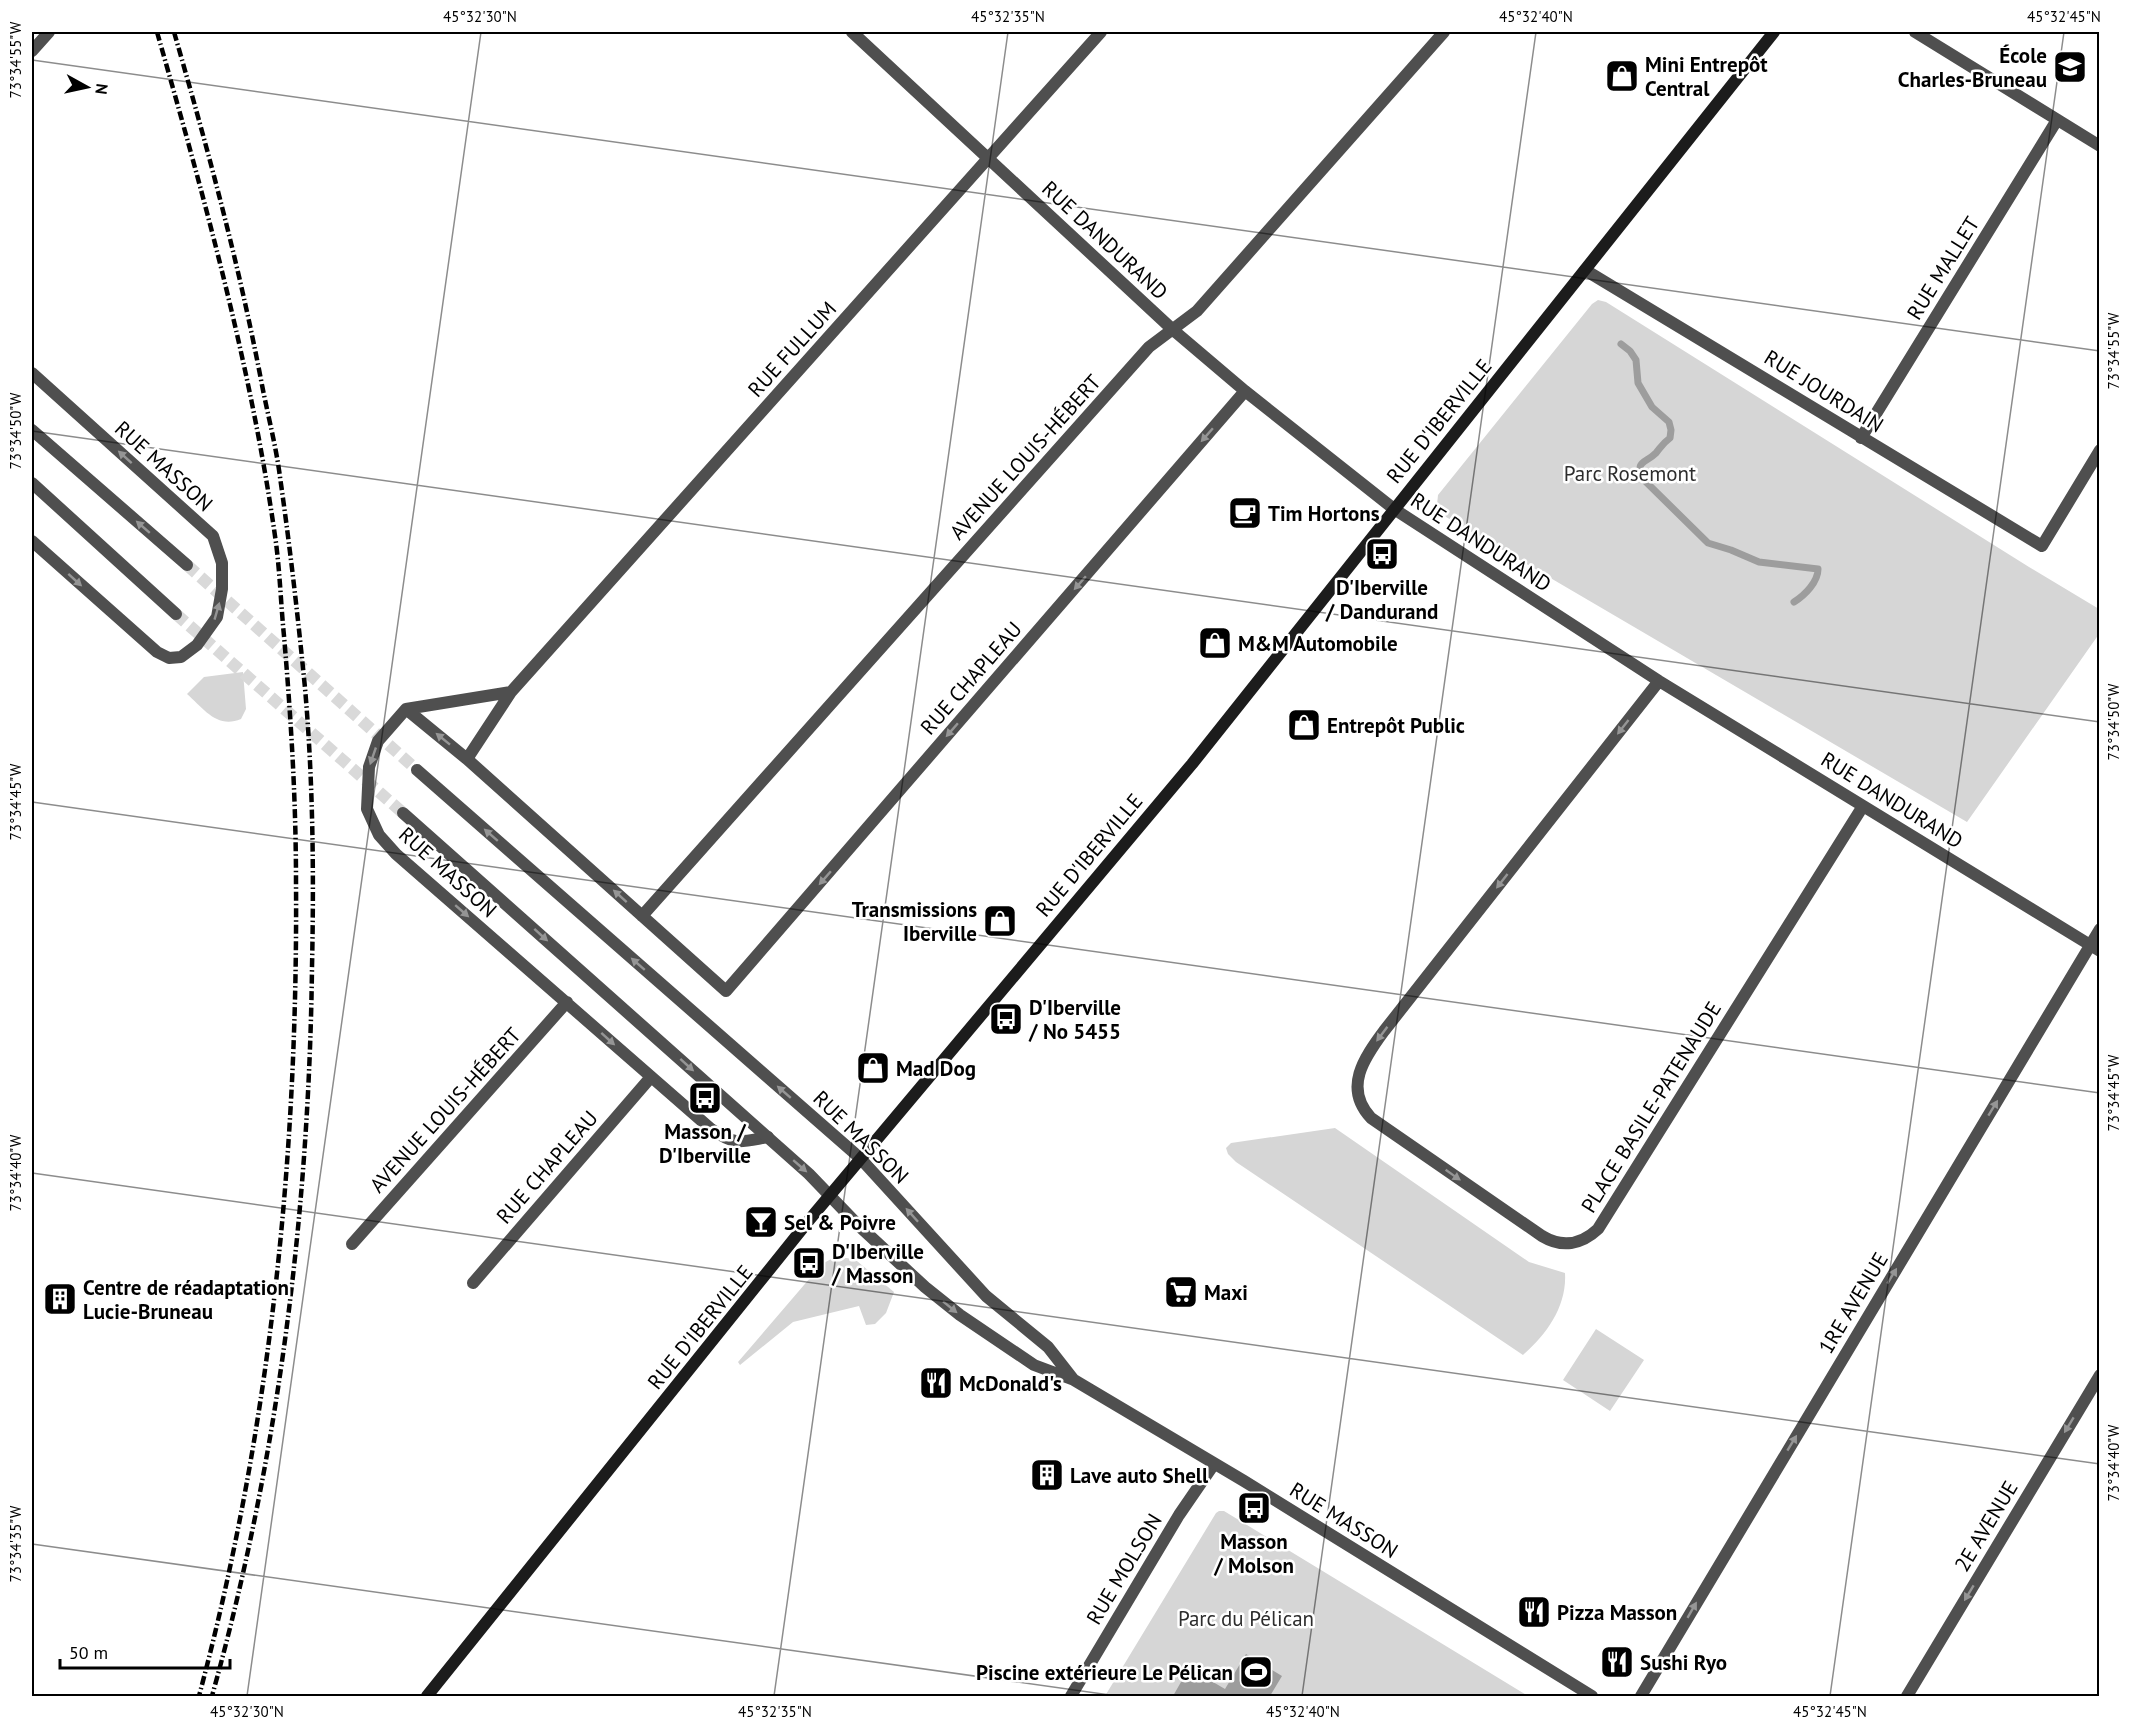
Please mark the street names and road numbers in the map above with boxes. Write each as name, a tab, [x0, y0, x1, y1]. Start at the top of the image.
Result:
street label: RUE DANDURAND	[1036, 175, 1174, 305]
street label: RUE MALLET	[1901, 211, 1986, 325]
street label: RUE FULLUM	[742, 296, 842, 402]
street label: RUE JOURDAIN	[1759, 344, 1889, 438]
street label: RUE D'IBERVILLE	[1380, 353, 1498, 489]
street label: AVENUE LOUIS-HÉBERT	[944, 368, 1107, 545]
street label: RUE MASSON	[109, 415, 219, 517]
street label: RUE DANDURAND	[1406, 487, 1556, 597]
street label: RUE CHAPLEAU	[914, 616, 1028, 740]
street label: RUE DANDURAND	[1816, 746, 1968, 854]
street label: RUE D'IBERVILLE	[1030, 788, 1148, 922]
street label: RUE MASSON	[393, 821, 503, 923]
street label: PLACE BASILE-PATENAUDE	[1575, 996, 1727, 1218]
street label: AVENUE LOUIS-HÉBERT	[364, 1021, 527, 1198]
street label: RUE MASSON	[807, 1085, 915, 1189]
street label: RUE CHAPLEAU	[490, 1105, 604, 1229]
street label: 1RE AVENUE	[1812, 1247, 1894, 1359]
street label: RUE D'IBERVILLE	[641, 1259, 759, 1395]
street label: RUE MASSON	[1285, 1476, 1403, 1564]
street label: 2E AVENUE	[1948, 1476, 2024, 1576]
street label: RUE MOLSON	[1080, 1509, 1168, 1629]

